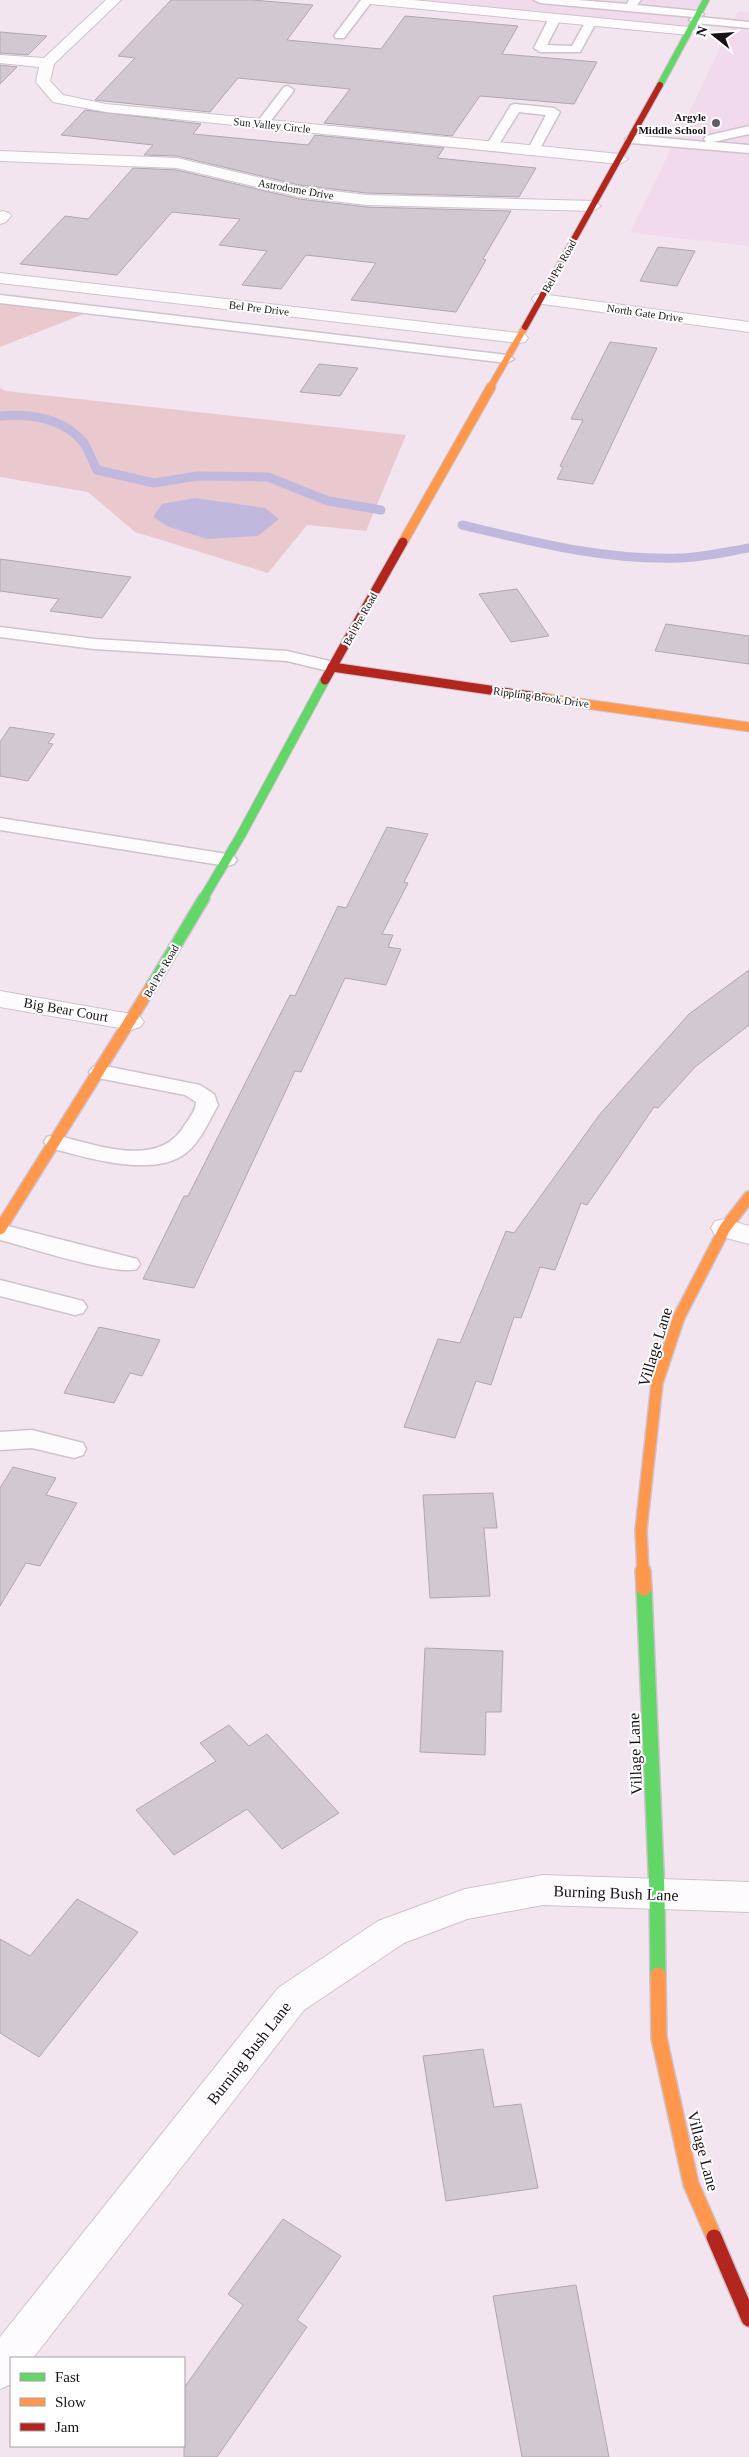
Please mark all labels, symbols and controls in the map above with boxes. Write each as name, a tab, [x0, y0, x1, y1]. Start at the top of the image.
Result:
north arrow	[689, 10, 739, 60]
text: N	[693, 24, 711, 38]
place label: Argyle Middle School	[638, 111, 706, 136]
street label: Sun Valley Circle	[233, 115, 311, 135]
marker: Argyle Middle School	[710, 117, 722, 129]
street label: Astrodome Drive	[257, 176, 335, 202]
street label: Bel Pre Road	[540, 237, 579, 295]
street label: Bel Pre Drive	[228, 298, 290, 318]
street label: North Gate Drive	[606, 302, 684, 324]
street label: Bel Pre Road	[341, 590, 380, 648]
street label: Rippling Brook Drive	[492, 684, 590, 710]
street label: Bel Pre Road	[141, 942, 181, 999]
street label: Big Bear Court	[23, 995, 110, 1025]
street label: Village Lane	[635, 1305, 676, 1389]
street label: Village Lane	[625, 1713, 646, 1795]
street label: Burning Bush Lane	[553, 1882, 679, 1905]
street label: Burning Bush Lane	[204, 1998, 295, 2108]
street label: Village Lane	[683, 2109, 722, 2193]
legend	[10, 2357, 185, 2447]
text: Fast	[55, 2369, 81, 2385]
text: Slow	[55, 2394, 86, 2410]
text: Jam	[55, 2419, 79, 2435]

